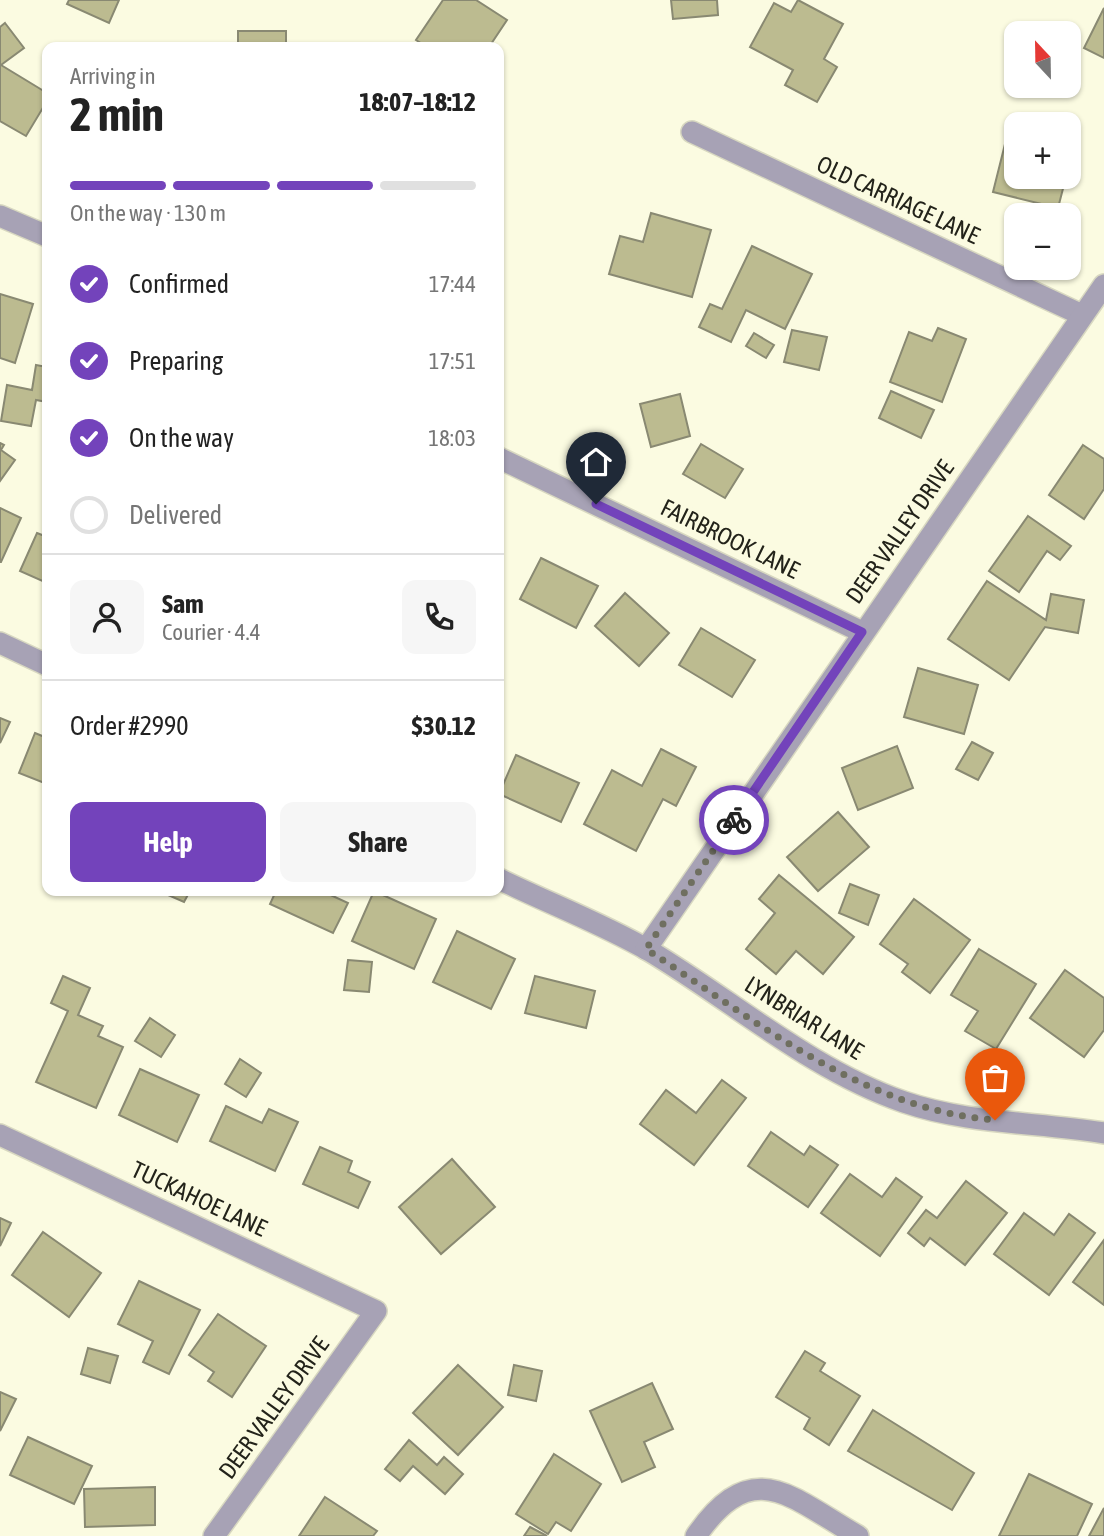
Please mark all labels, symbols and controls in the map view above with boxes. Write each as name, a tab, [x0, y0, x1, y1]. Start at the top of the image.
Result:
north arrow	[1004, 21, 1082, 98]
map controls	[1004, 21, 1081, 280]
text: Arriving in	[70, 63, 156, 89]
text: 18:07–18:12	[359, 87, 476, 117]
text: 2 min	[70, 88, 164, 141]
button: +	[1004, 112, 1081, 189]
street label: OLD CARRIAGE LANE	[813, 150, 984, 249]
text: On the way · 130 m	[70, 200, 226, 226]
button: −	[1004, 203, 1081, 280]
icon: check	[70, 265, 108, 303]
text: Confirmed	[129, 269, 229, 299]
text: 17:44	[429, 271, 476, 297]
icon: check	[70, 342, 108, 380]
text: Preparing	[129, 346, 223, 376]
text: 17:51	[429, 348, 476, 374]
icon: check	[70, 419, 108, 457]
text: On the way	[129, 423, 234, 453]
text: 18:03	[428, 425, 476, 451]
pin	[566, 432, 626, 504]
icon: home	[577, 443, 615, 481]
street label: DEER VALLEY DRIVE	[840, 455, 959, 608]
street label: FAIRBROOK LANE	[657, 493, 804, 584]
text: Delivered	[129, 500, 222, 530]
button: person	[70, 580, 144, 654]
button: phone	[402, 580, 476, 654]
text: Sam	[162, 589, 204, 619]
text: Courier · 4.4	[162, 619, 261, 645]
text: Order #2990	[70, 711, 189, 741]
text: $30.12	[412, 711, 476, 741]
courier	[699, 785, 769, 855]
icon: bike	[715, 801, 753, 839]
button: Help	[70, 802, 266, 882]
button: Share	[280, 802, 476, 882]
street label: LYNBRIAR LANE	[740, 971, 868, 1065]
pin	[965, 1048, 1025, 1120]
icon: bag	[976, 1059, 1014, 1097]
street label: TUCKAHOE LANE	[127, 1155, 271, 1242]
street label: DEER VALLEY DRIVE	[213, 1332, 334, 1484]

